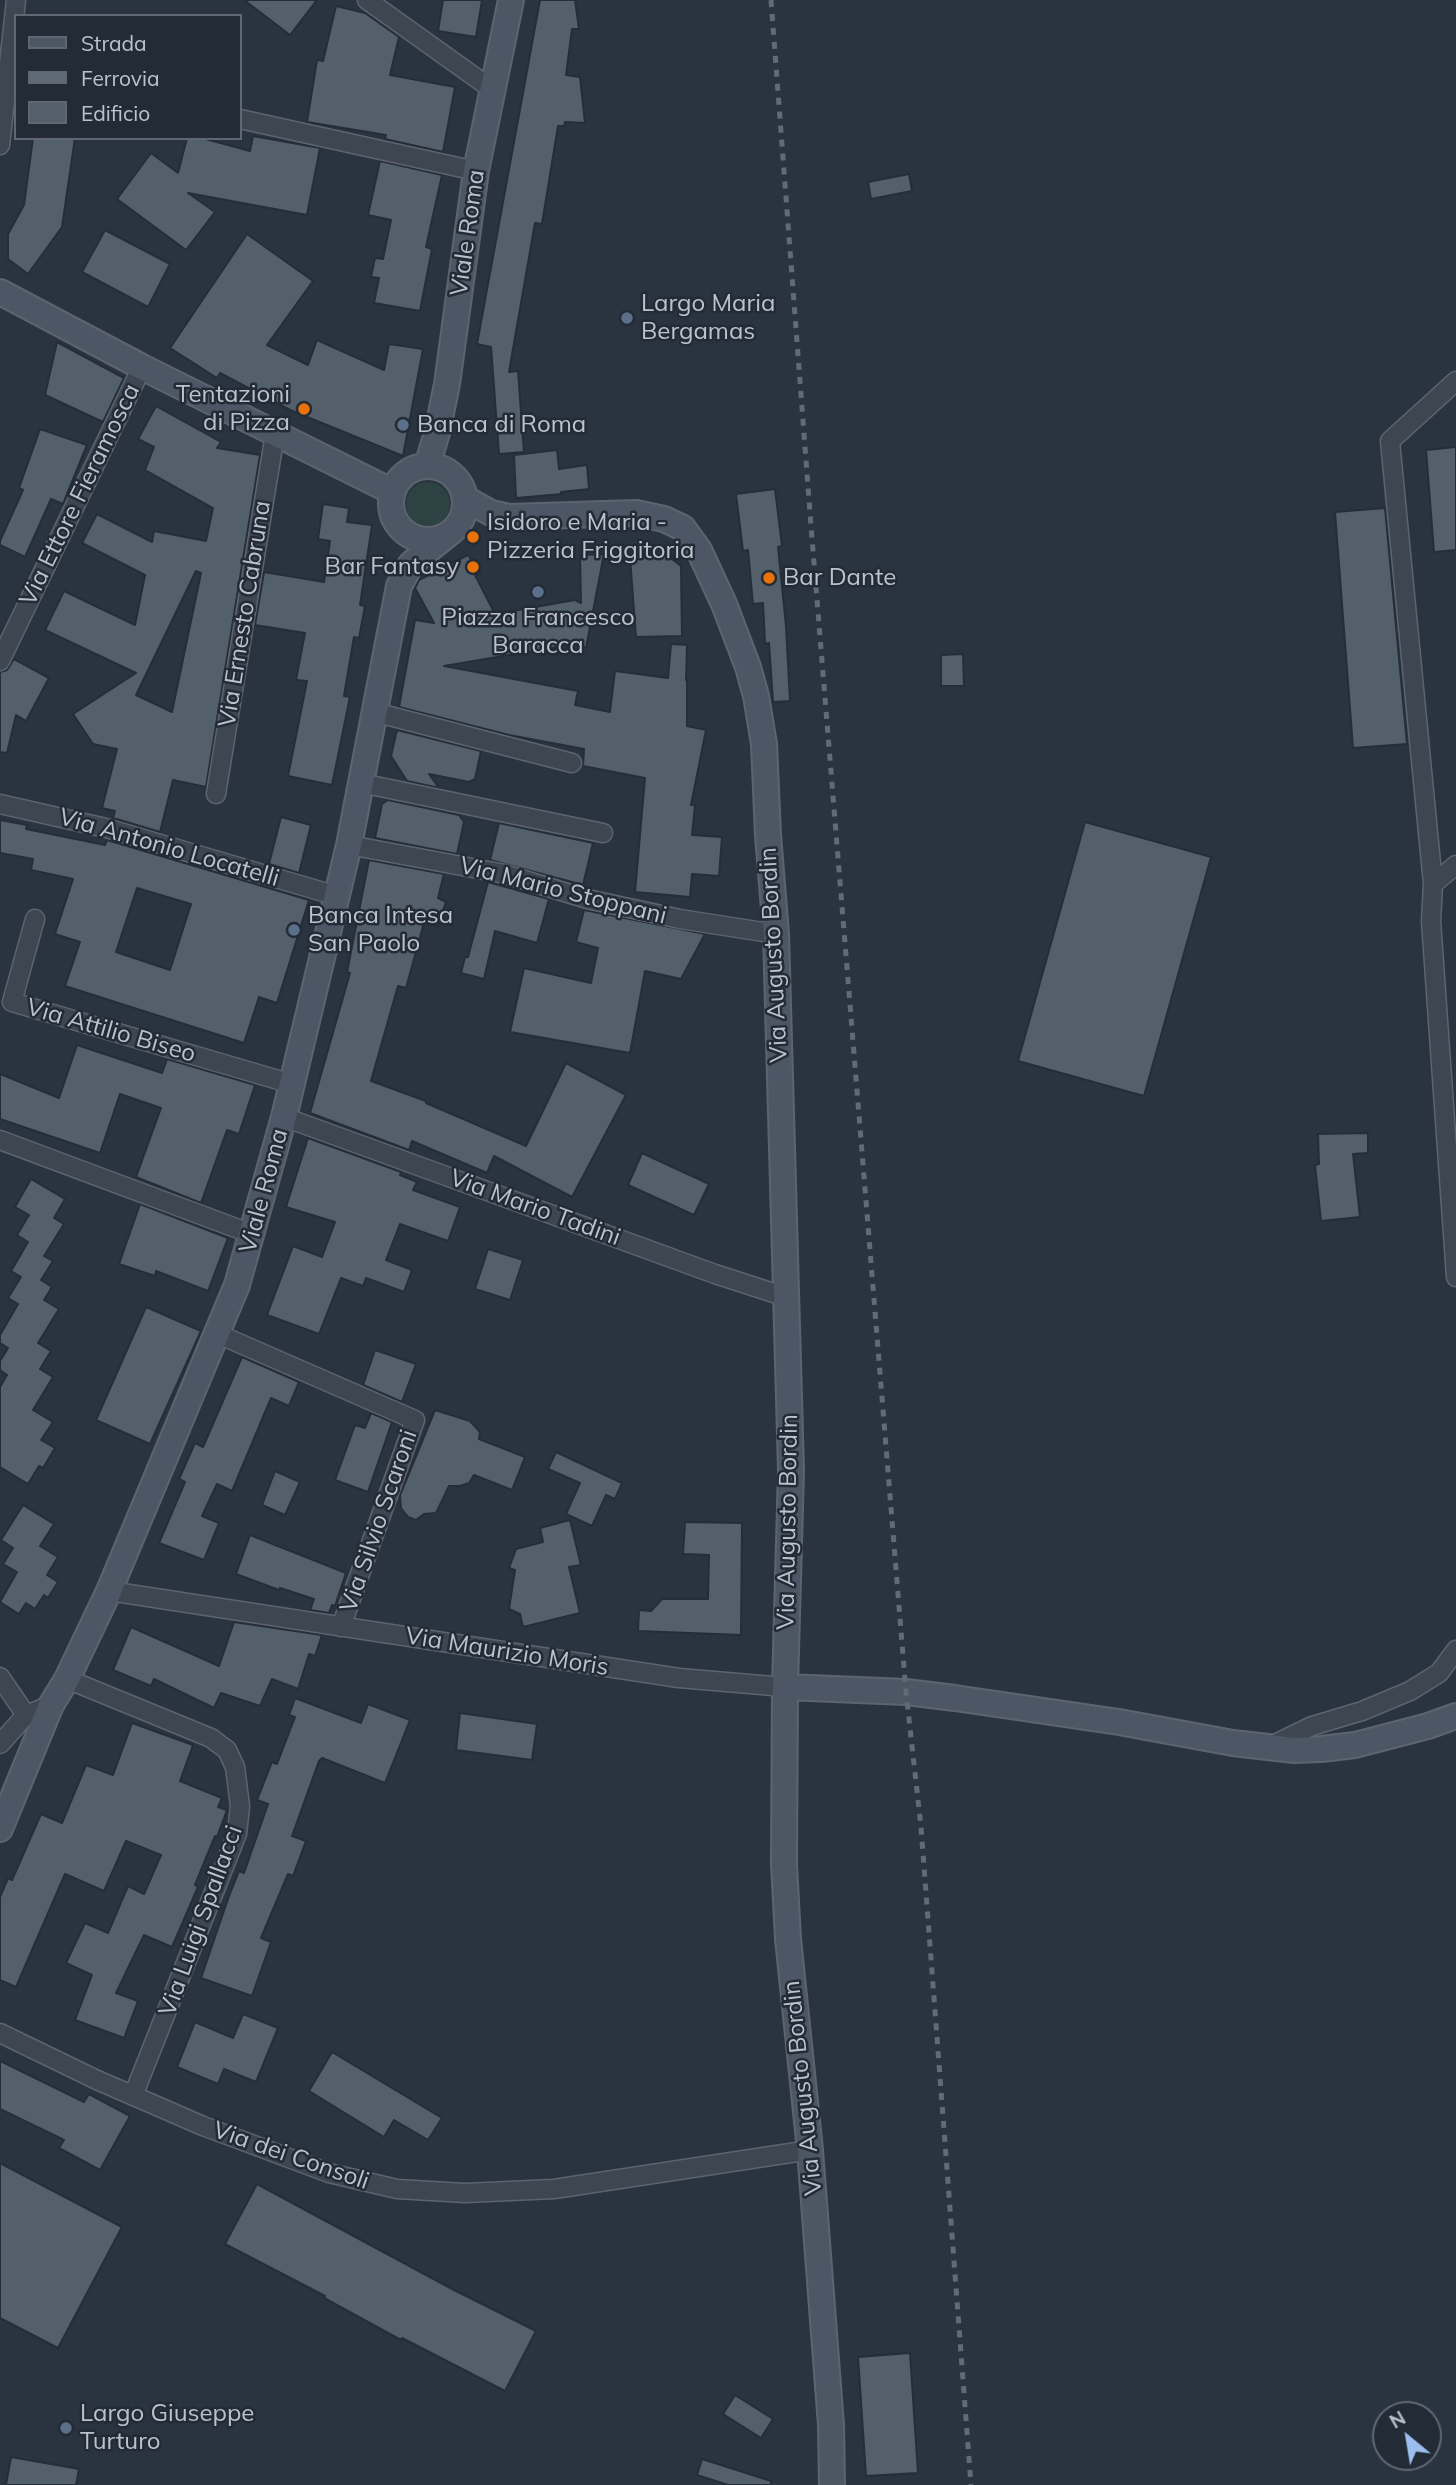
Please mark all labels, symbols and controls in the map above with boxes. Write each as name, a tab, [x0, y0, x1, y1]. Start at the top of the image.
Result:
legend	[14, 14, 242, 140]
text: Strada	[81, 30, 147, 56]
text: Ferrovia	[81, 65, 160, 91]
text: Edificio	[81, 100, 150, 126]
street label: Viale Roma	[445, 168, 491, 298]
place label: Largo Maria Bergamas	[641, 290, 775, 346]
marker: Largo Maria Bergamas	[619, 310, 635, 326]
street label: Via Ettore Fieramosca	[14, 379, 146, 611]
place label: Tentazioni di Pizza	[176, 381, 290, 437]
marker: Tentazioni di Pizza	[296, 401, 312, 417]
place label: Banca di Roma	[417, 411, 586, 439]
marker: Banca di Roma	[395, 417, 411, 433]
street label: Via Ernesto Cabruna	[213, 499, 277, 729]
place label: Isidoro e Maria - Pizzeria Friggitoria	[487, 509, 694, 565]
marker: Isidoro e Maria - Pizzeria Friggitoria	[465, 529, 481, 545]
place label: Bar Fantasy	[325, 553, 459, 581]
marker: Bar Fantasy	[465, 559, 481, 575]
place label: Bar Dante	[783, 564, 896, 592]
marker: Bar Dante	[761, 570, 777, 586]
marker: Piazza Francesco Baracca	[530, 584, 546, 600]
place label: Piazza Francesco Baracca	[441, 604, 635, 660]
street label: Via Antonio Locatelli	[56, 803, 282, 893]
street label: Via Augusto Bordin	[754, 847, 794, 1063]
street label: Via Mario Stoppani	[456, 851, 670, 931]
place label: Banca Intesa San Paolo	[308, 902, 453, 958]
marker: Banca Intesa San Paolo	[286, 922, 302, 938]
street label: Via Attilio Biseo	[23, 993, 199, 1069]
street label: Viale Roma	[234, 1126, 294, 1256]
street label: Via Mario Tadini	[446, 1164, 624, 1252]
street label: Via Augusto Bordin	[772, 1414, 804, 1630]
street label: Via Silvio Scaroni	[334, 1426, 424, 1616]
street label: Via Maurizio Moris	[403, 1622, 611, 1682]
street label: Via Luigi Spallacci	[153, 1822, 249, 2020]
street label: Via Augusto Bordin	[777, 1979, 829, 2197]
street label: Via dei Consoli	[209, 2116, 373, 2196]
place label: Largo Giuseppe Turturo	[80, 2400, 254, 2456]
north arrow	[1372, 2401, 1442, 2471]
text: N	[1385, 2406, 1410, 2434]
marker: Largo Giuseppe Turturo	[58, 2420, 74, 2436]

